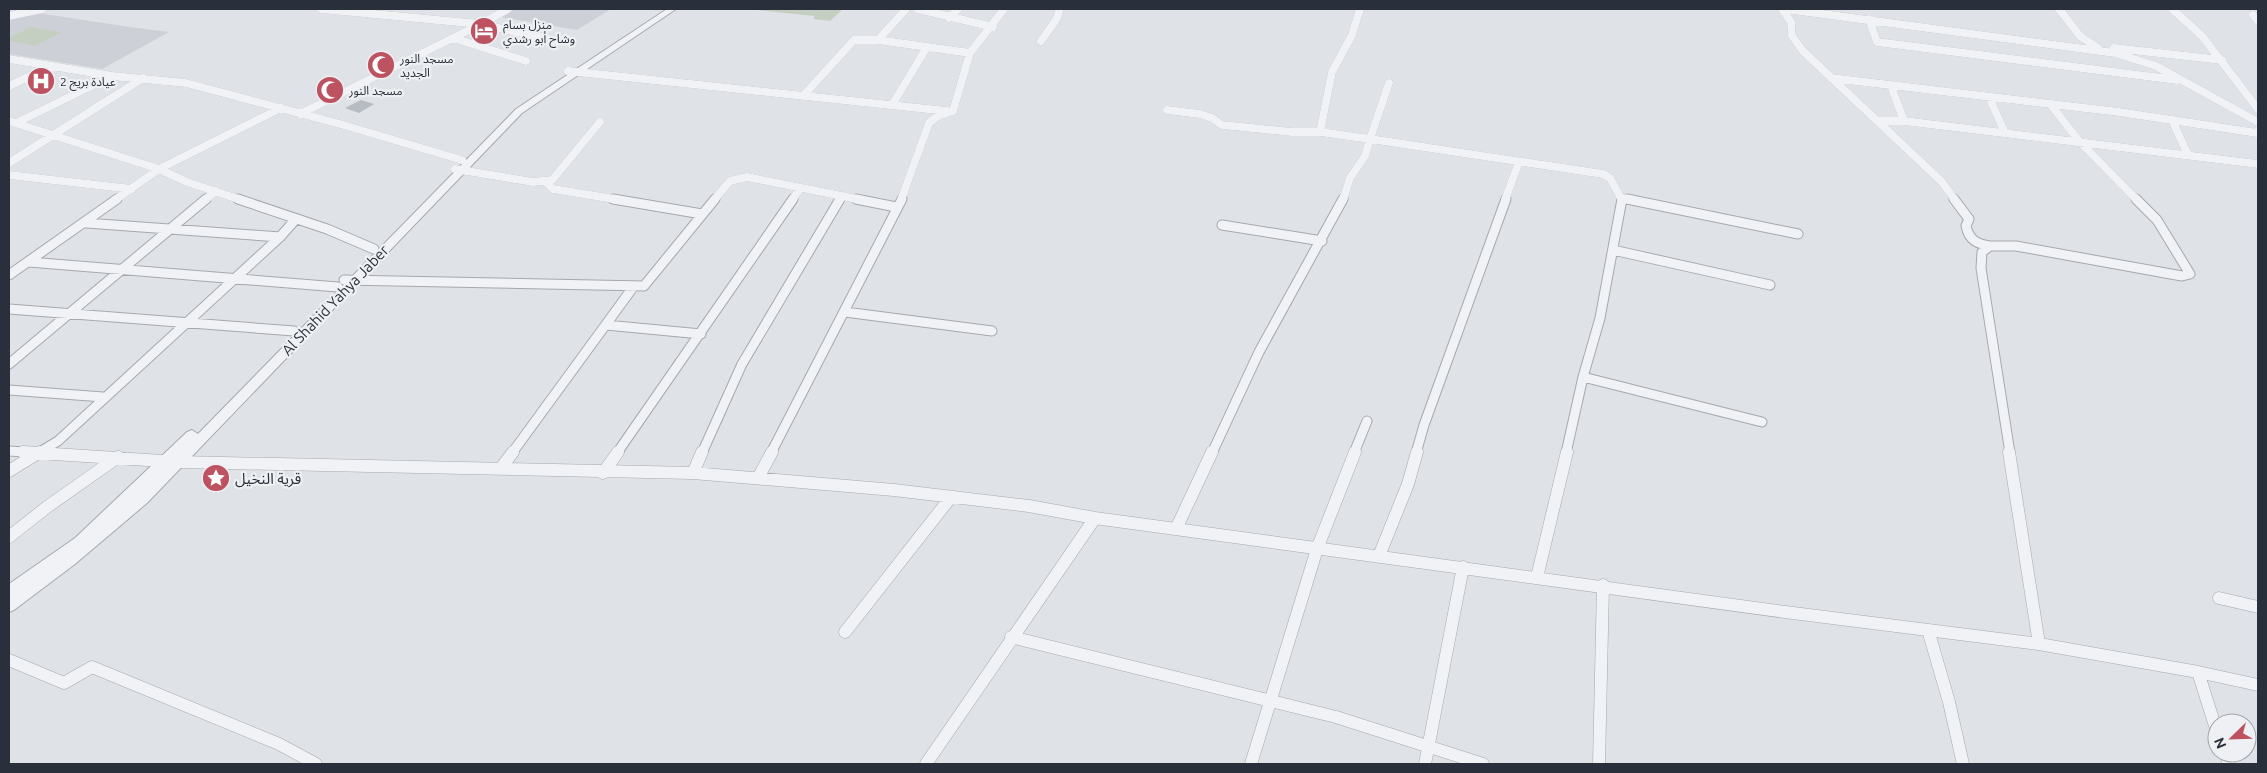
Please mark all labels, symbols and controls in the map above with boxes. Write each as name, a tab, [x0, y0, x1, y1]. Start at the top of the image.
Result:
hotel icon: منزل بسام وشاح أبو رشدي	[469, 16, 499, 46]
place label: منزل بسام وشاح أبو رشدي	[503, 18, 575, 48]
mosque icon: مسجد النور الجديد	[366, 50, 396, 80]
place label: مسجد النور الجديد	[399, 52, 453, 80]
hospital icon: عيادة بريج 2	[26, 66, 56, 96]
place label: عيادة بريج 2	[60, 75, 116, 91]
mosque icon: مسجد النور	[315, 75, 345, 105]
place label: مسجد النور	[348, 84, 402, 98]
street label: Al Shahid Yahya Jaber	[278, 241, 392, 358]
place icon: قرية النخيل	[201, 463, 231, 493]
place label: قرية النخيل	[235, 470, 301, 488]
north arrow	[2207, 713, 2257, 763]
text: N	[2211, 735, 2229, 751]

